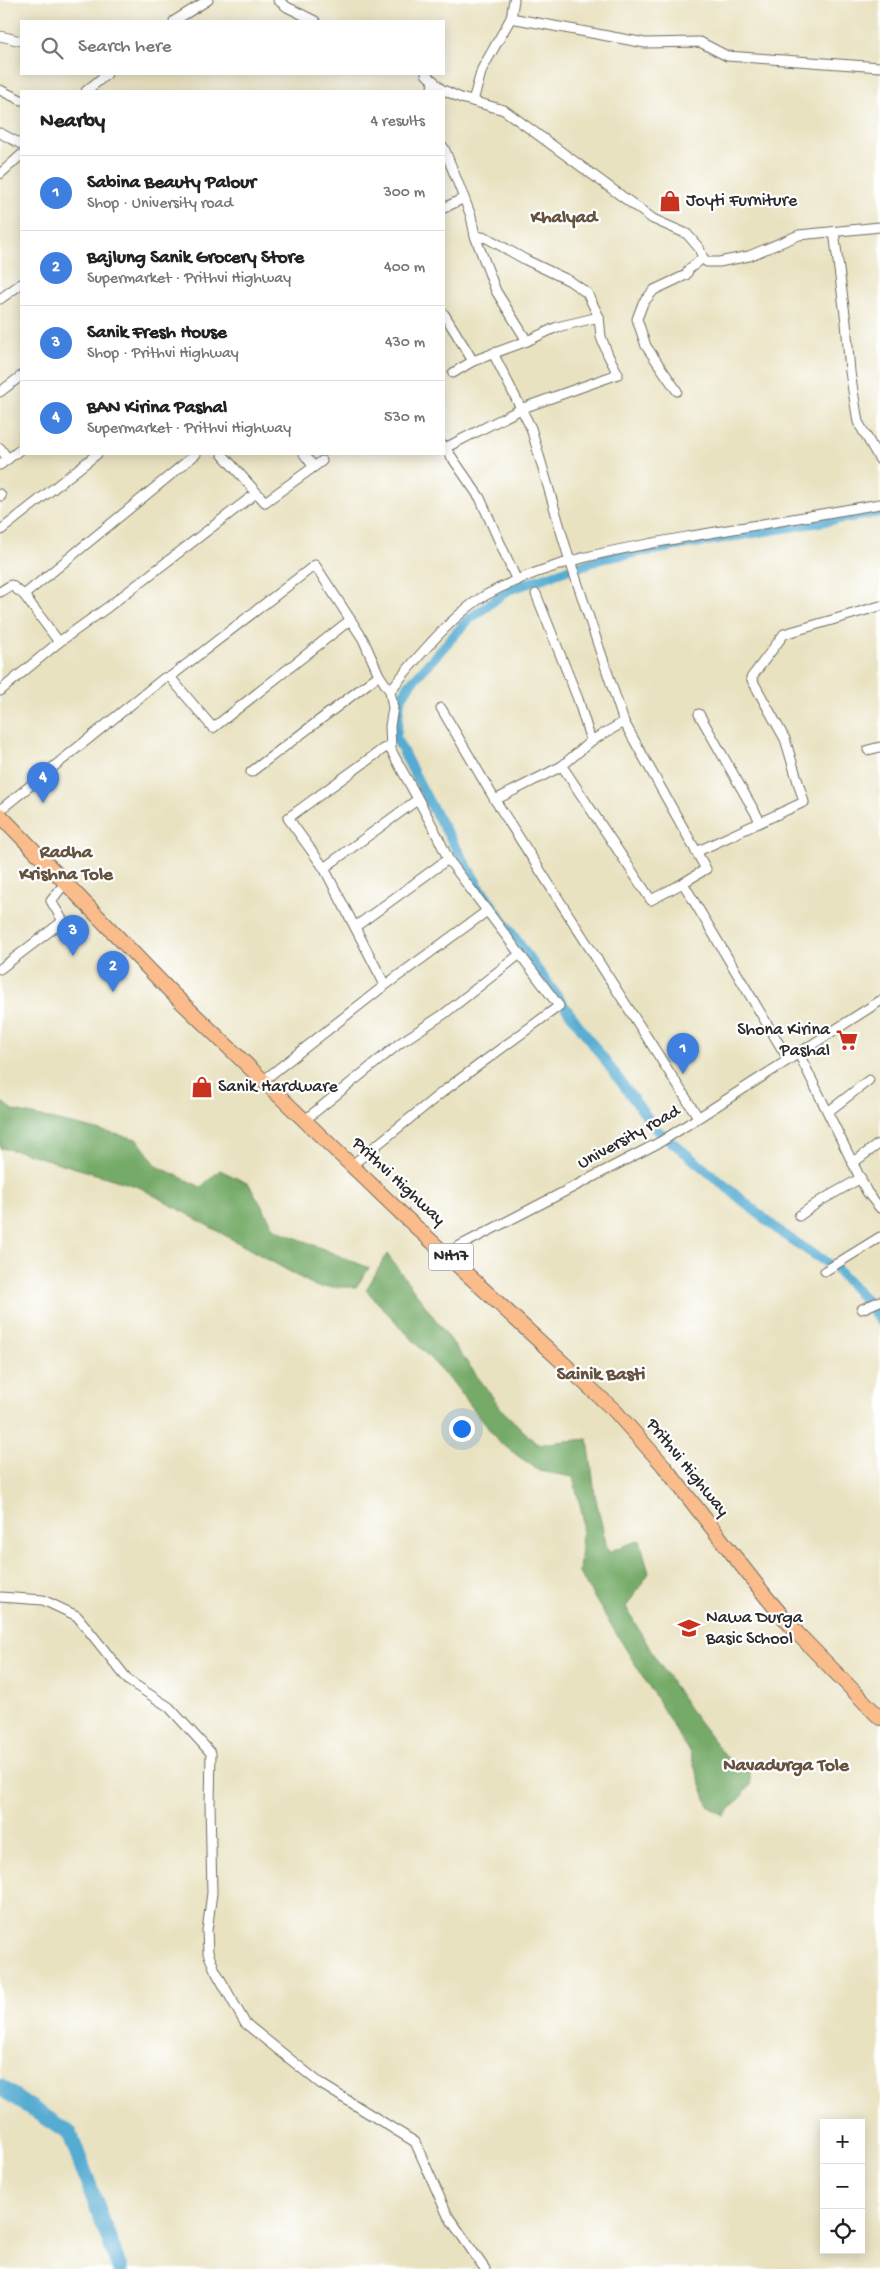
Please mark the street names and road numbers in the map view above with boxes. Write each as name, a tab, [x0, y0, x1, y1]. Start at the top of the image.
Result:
street label: University road	[574, 1101, 685, 1175]
street label: Prithvi Highway	[346, 1133, 449, 1231]
road number: NH17	[428, 1244, 474, 1270]
street label: Prithvi Highway	[640, 1414, 733, 1521]

